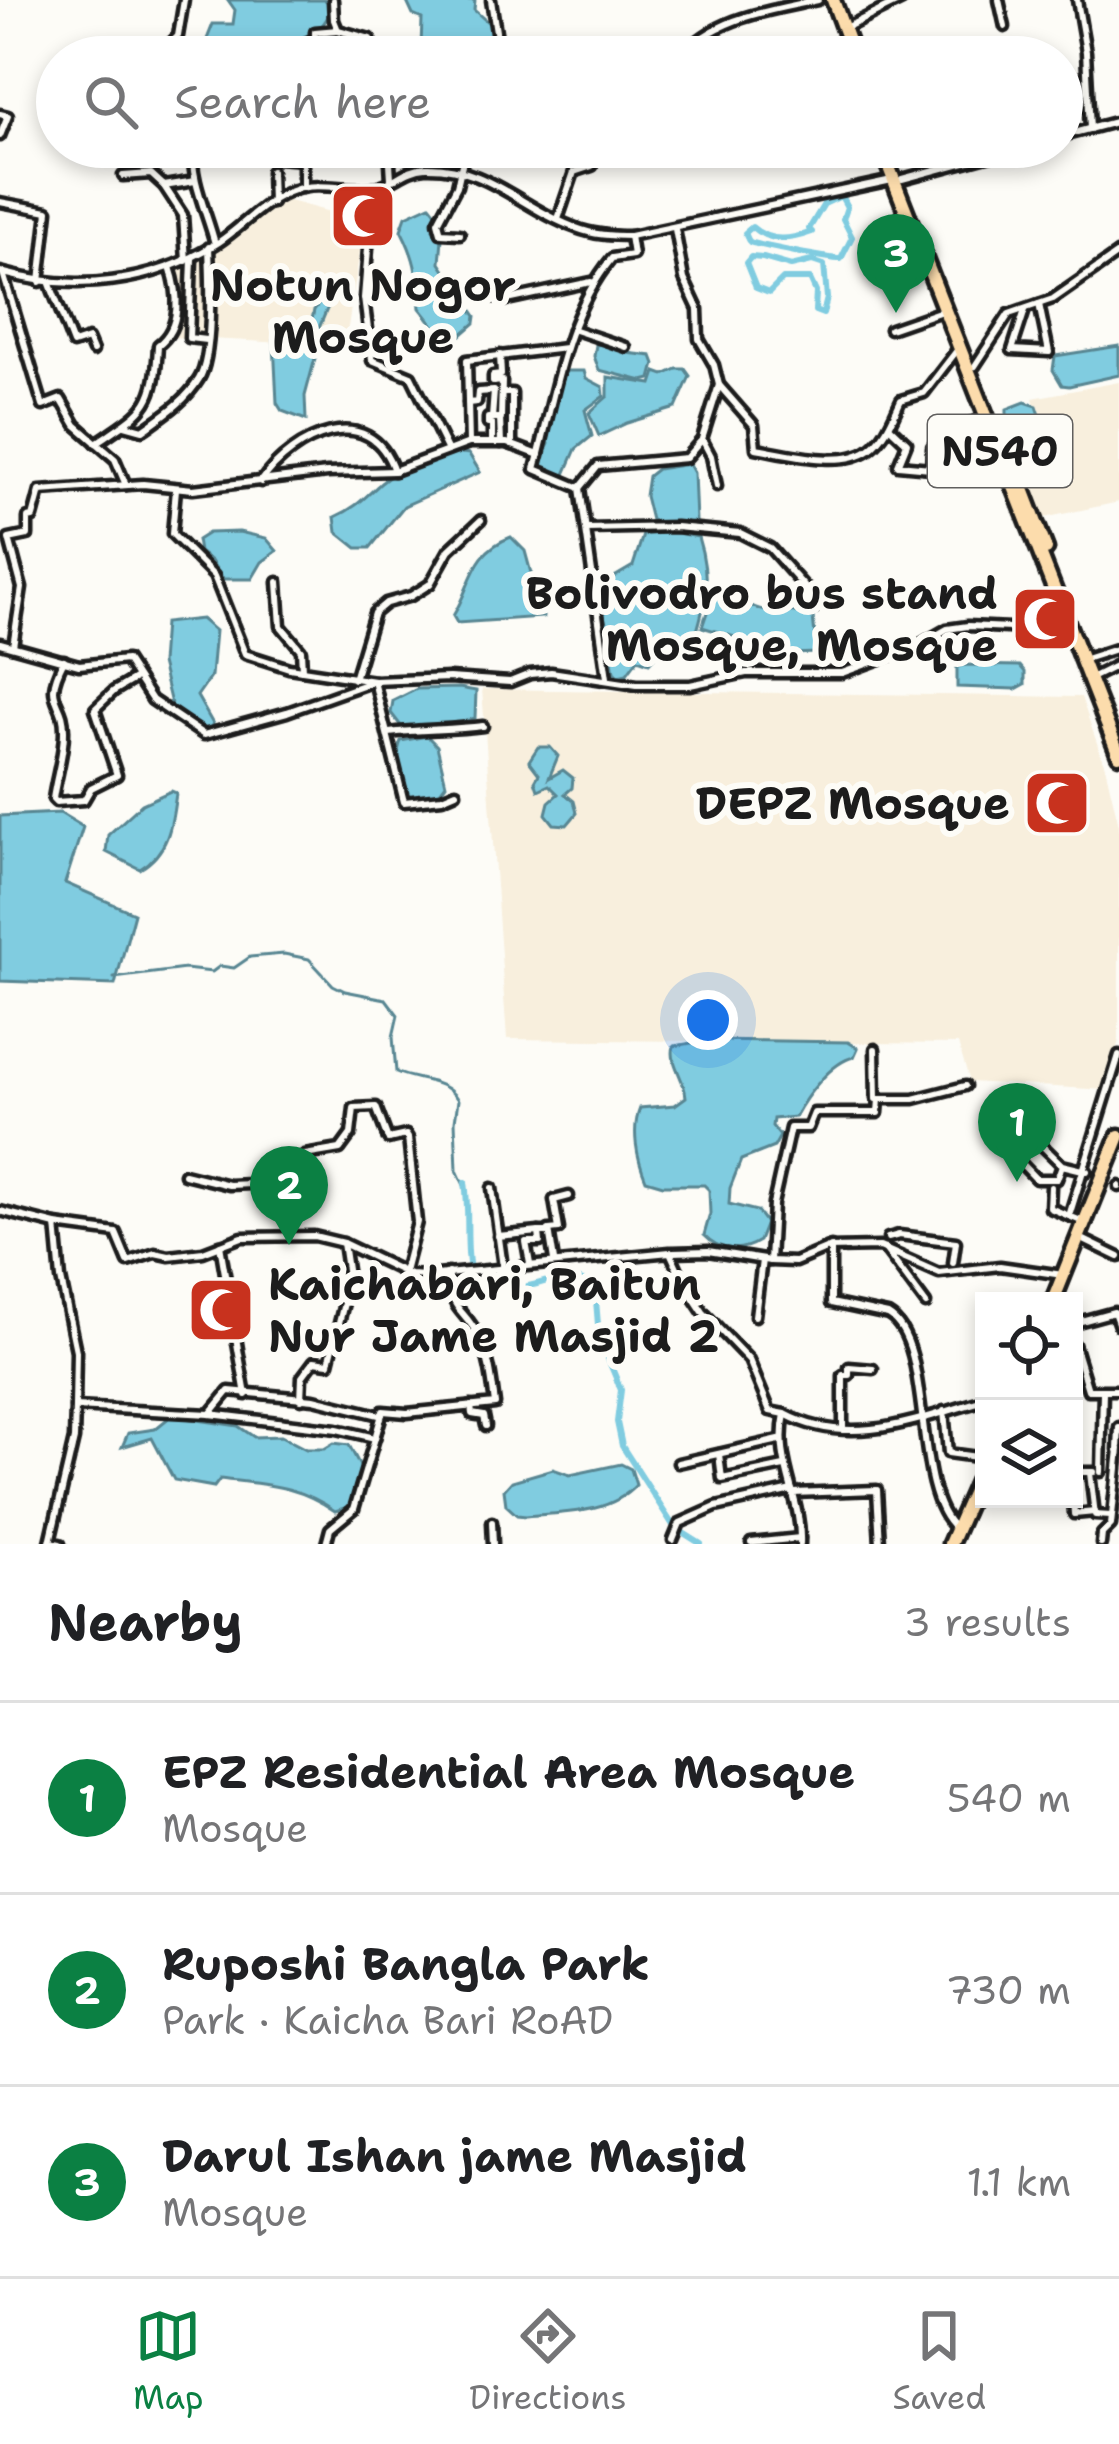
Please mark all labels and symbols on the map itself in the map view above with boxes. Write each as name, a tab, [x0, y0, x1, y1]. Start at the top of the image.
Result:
mosque icon: Notun Nogor Mosque	[328, 181, 398, 251]
pin: 3	[857, 214, 935, 313]
place label: Notun Nogor Mosque	[210, 255, 516, 367]
road number: N540	[928, 415, 1072, 487]
place label: Bolivodro bus stand Mosque, Mosque	[526, 563, 998, 675]
mosque icon: Bolivodro bus stand Mosque, Mosque	[1010, 584, 1080, 654]
mosque icon: DEPZ Mosque	[1022, 768, 1092, 838]
place label: DEPZ Mosque	[695, 773, 1010, 833]
your location	[678, 990, 738, 1050]
pin: 1	[978, 1083, 1056, 1182]
pin: 2	[250, 1146, 328, 1245]
place label: Kaichabari, Baitun Nur Jame Masjid 2	[268, 1254, 719, 1366]
mosque icon: Kaichabari, Baitun Nur Jame Masjid 2	[186, 1275, 256, 1345]

